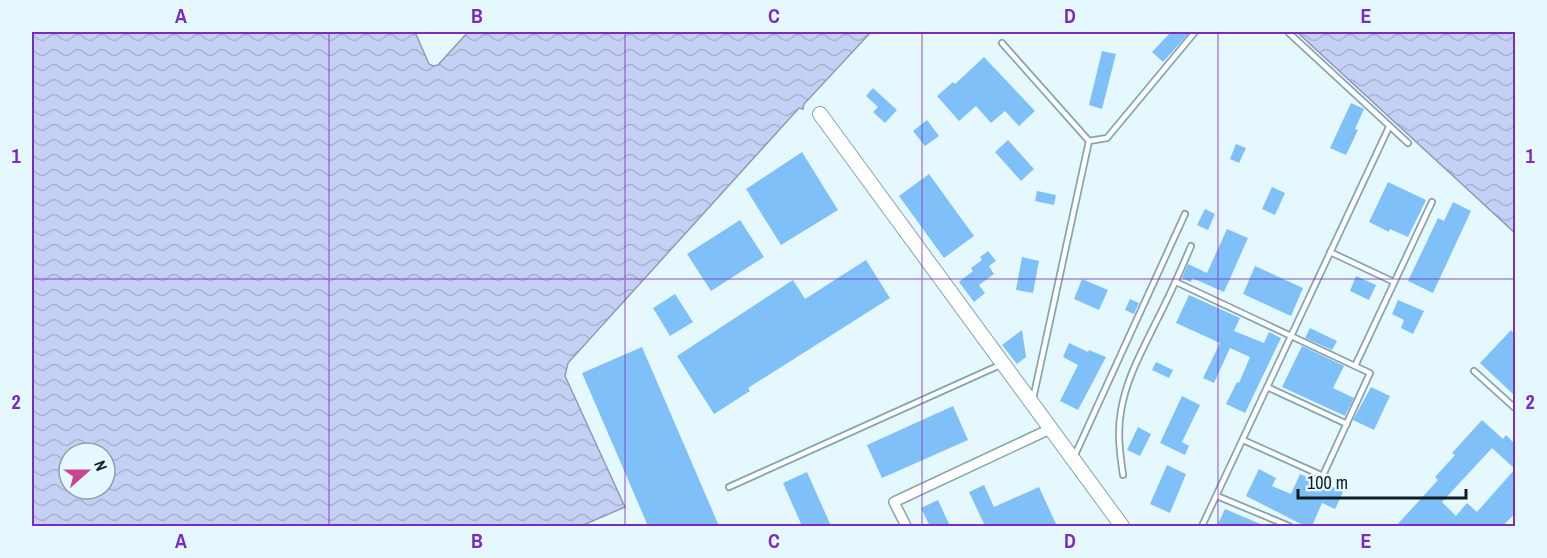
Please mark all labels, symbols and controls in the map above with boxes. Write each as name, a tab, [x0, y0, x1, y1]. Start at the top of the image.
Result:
text: A	[175, 2, 187, 29]
text: B	[471, 2, 483, 29]
text: C	[768, 2, 780, 29]
text: D	[1064, 2, 1076, 29]
text: E	[1361, 2, 1372, 29]
text: 1	[11, 142, 21, 169]
text: 1	[1525, 142, 1535, 169]
text: 2	[11, 388, 21, 415]
text: 2	[1525, 388, 1535, 415]
north arrow	[57, 441, 117, 501]
text: N	[89, 457, 113, 474]
scale bar	[1298, 462, 1466, 500]
text: 100 m	[1307, 470, 1348, 495]
text: A	[175, 527, 187, 554]
text: B	[471, 527, 483, 554]
text: C	[768, 527, 780, 554]
text: D	[1064, 527, 1076, 554]
text: E	[1361, 527, 1372, 554]

